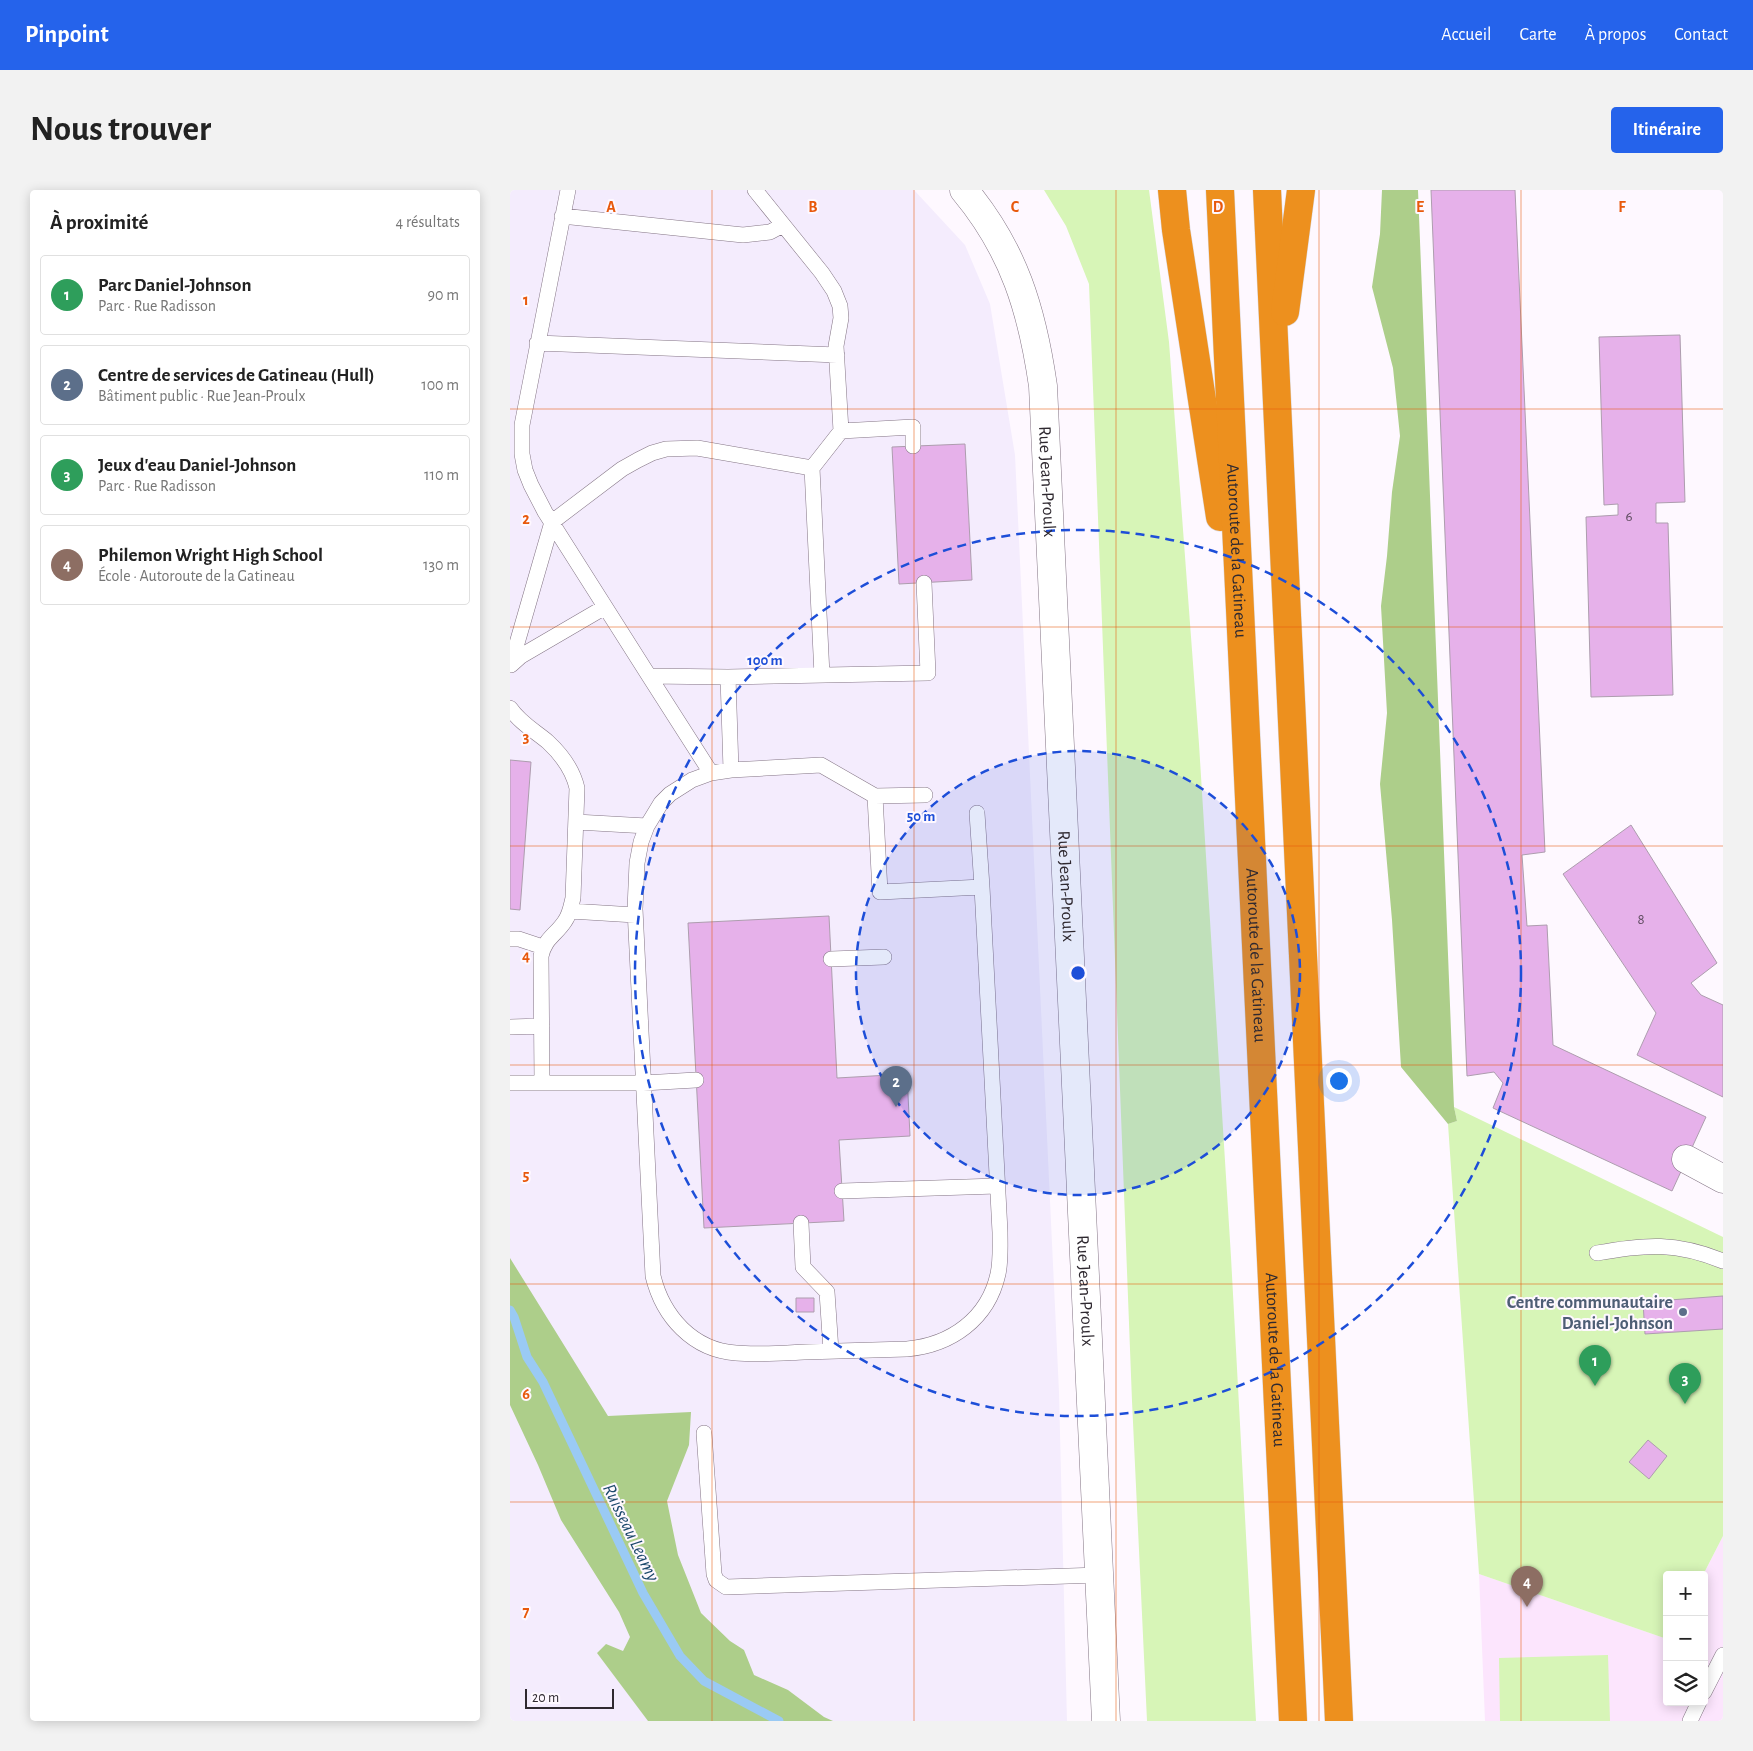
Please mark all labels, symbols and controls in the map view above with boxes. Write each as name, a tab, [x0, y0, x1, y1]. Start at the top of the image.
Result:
text: Pinpoint	[25, 23, 109, 47]
text: Accueil	[1441, 26, 1492, 44]
text: Carte	[1520, 26, 1557, 44]
text: À propos	[1585, 26, 1646, 44]
text: Contact	[1674, 26, 1728, 44]
button: Itinéraire	[1611, 107, 1723, 153]
text: Nous trouver	[30, 112, 211, 147]
text: A	[606, 199, 616, 215]
text: B	[808, 199, 818, 215]
text: C	[1011, 199, 1020, 215]
text: D	[1213, 199, 1224, 215]
text: E	[1416, 199, 1424, 215]
text: F	[1618, 199, 1626, 215]
text: À proximité	[50, 212, 148, 233]
text: 4 résultats	[396, 214, 460, 230]
text: Parc Daniel-Johnson	[98, 276, 251, 295]
text: 1	[64, 287, 70, 303]
text: 90 m	[428, 287, 459, 303]
text: 1	[523, 292, 529, 308]
text: Parc · Rue Radisson	[98, 298, 216, 314]
text: Centre de services de Gatineau (Hull)	[98, 366, 375, 385]
text: 2	[63, 377, 71, 393]
text: 100 m	[421, 377, 459, 393]
text: Bâtiment public · Rue Jean-Proulx	[98, 388, 305, 404]
street label: Rue Jean-Proulx	[1035, 426, 1058, 538]
text: Jeux d'eau Daniel-Johnson	[98, 456, 296, 475]
street label: Autoroute de la Gatineau	[1223, 463, 1249, 638]
text: 3	[64, 467, 70, 483]
text: 110 m	[424, 467, 459, 483]
text: Parc · Rue Radisson	[98, 478, 216, 494]
house number: 6	[1625, 509, 1633, 524]
text: 2	[522, 511, 530, 527]
text: Philemon Wright High School	[98, 546, 323, 565]
text: 4	[63, 557, 71, 573]
text: 130 m	[423, 557, 459, 573]
text: École · Autoroute de la Gatineau	[98, 568, 295, 584]
text: 100 m	[747, 653, 783, 668]
text: 3	[523, 729, 530, 745]
text: 50 m	[907, 809, 935, 824]
street label: Rue Jean-Proulx	[1054, 830, 1077, 942]
street label: Autoroute de la Gatineau	[1242, 868, 1269, 1043]
house number: 8	[1637, 912, 1645, 927]
text: 4	[522, 948, 530, 964]
centre of rings	[1069, 964, 1087, 982]
pin: 2	[880, 1066, 912, 1107]
your location	[1326, 1068, 1352, 1094]
text: 5	[523, 1167, 530, 1183]
street label: Rue Jean-Proulx	[1073, 1235, 1096, 1347]
street label: Autoroute de la Gatineau	[1262, 1272, 1288, 1447]
place label: Centre communautaire Daniel-Johnson	[1507, 1294, 1673, 1333]
marker: Centre communautaire Daniel-Johnson	[1677, 1306, 1689, 1318]
pin: 1	[1579, 1345, 1611, 1386]
pin: 3	[1669, 1363, 1701, 1404]
text: 6	[522, 1386, 530, 1402]
water label: Ruisseau Leamy	[599, 1481, 663, 1585]
pin: 4	[1511, 1566, 1543, 1607]
map controls	[1663, 1571, 1708, 1706]
button: +	[1663, 1571, 1708, 1616]
text: 7	[523, 1604, 530, 1620]
button: −	[1663, 1616, 1708, 1661]
button: layers	[1663, 1661, 1708, 1706]
scale bar	[525, 1686, 614, 1709]
text: 20 m	[532, 1691, 559, 1705]

